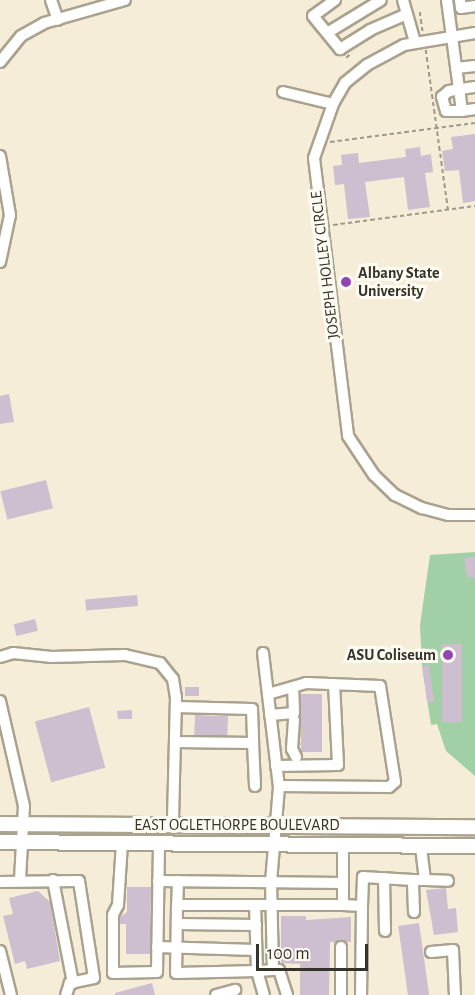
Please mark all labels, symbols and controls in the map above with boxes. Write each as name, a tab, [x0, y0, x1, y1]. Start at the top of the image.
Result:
street label: JOSEPH HOLLEY CIRCLE	[306, 190, 344, 340]
place label: Albany State University	[358, 263, 440, 301]
marker: Albany State University	[339, 275, 353, 289]
place label: ASU Coliseum	[347, 645, 436, 665]
marker: ASU Coliseum	[441, 648, 455, 662]
street label: EAST OGLETHORPE BOULEVARD	[134, 815, 340, 835]
scale bar	[259, 932, 372, 970]
text: 100 m	[267, 945, 310, 963]

